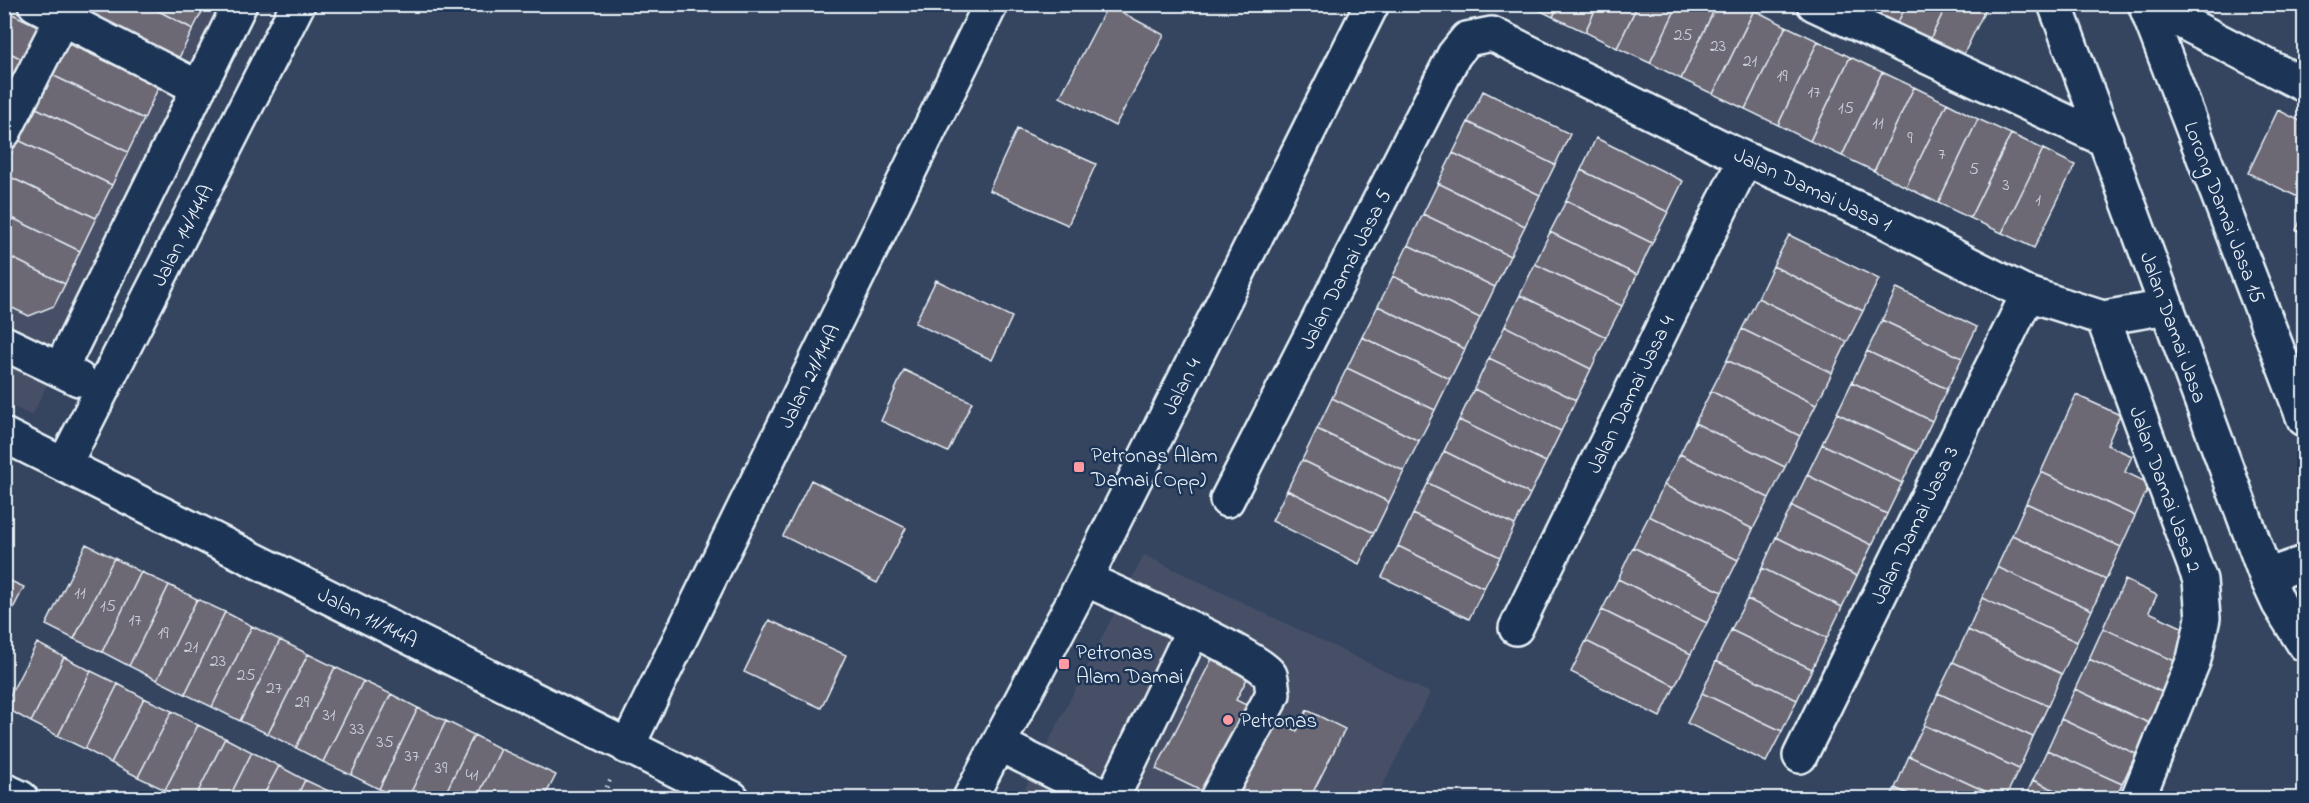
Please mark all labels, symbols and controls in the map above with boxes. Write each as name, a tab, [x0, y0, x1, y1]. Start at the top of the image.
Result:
house number: 25	[1673, 23, 1693, 49]
house number: 23	[1710, 34, 1726, 60]
house number: 21	[1743, 49, 1758, 75]
house number: 19	[1776, 64, 1788, 90]
house number: 17	[1807, 80, 1821, 106]
house number: 15	[1838, 96, 1854, 122]
house number: 11	[1872, 111, 1884, 137]
street label: Lorong Damai Jasa 15	[2173, 118, 2272, 309]
house number: 9	[1907, 126, 1913, 152]
street label: Jalan Damai Jasa 1	[1728, 141, 1896, 241]
house number: 7	[1938, 142, 1946, 168]
house number: 5	[1969, 157, 1979, 183]
house number: 3	[2002, 173, 2010, 199]
street label: Jalan 14/144A	[145, 180, 222, 292]
street label: Jalan Damai Jasa 5	[1293, 185, 1400, 355]
house number: 1	[2035, 188, 2041, 214]
street label: Jalan Damai Jasa	[2131, 248, 2213, 408]
street label: Jalan Damai Jasa 4	[1580, 310, 1683, 479]
street label: Jalan 21/144A	[773, 320, 849, 434]
street label: Jalan 4	[1156, 353, 1210, 421]
street label: Jalan Damai Jasa 2	[2120, 402, 2208, 577]
place label: Petronas Alam Damai (Opp)	[1090, 442, 1218, 496]
street label: Jalan Damai Jasa 3	[1864, 442, 1967, 610]
marker: Petronas Alam Damai (Opp)	[1072, 460, 1086, 474]
house number: 11	[74, 581, 86, 607]
street label: Jalan 11/144A	[312, 581, 422, 657]
house number: 15	[100, 594, 116, 620]
house number: 17	[128, 608, 142, 634]
house number: 19	[157, 621, 169, 647]
house number: 21	[184, 635, 199, 661]
place label: Petronas Alam Damai	[1076, 639, 1184, 693]
house number: 23	[210, 649, 226, 675]
marker: Petronas Alam Damai	[1057, 657, 1071, 671]
house number: 25	[236, 663, 256, 689]
house number: 27	[266, 676, 283, 702]
house number: 29	[295, 690, 310, 716]
house number: 31	[322, 703, 336, 729]
place label: Petronas	[1240, 707, 1317, 737]
marker: Petronas	[1221, 713, 1235, 727]
house number: 33	[350, 717, 364, 743]
house number: 35	[376, 730, 394, 756]
house number: 37	[405, 744, 420, 770]
house number: 39	[435, 756, 448, 782]
house number: 41	[465, 763, 479, 789]

